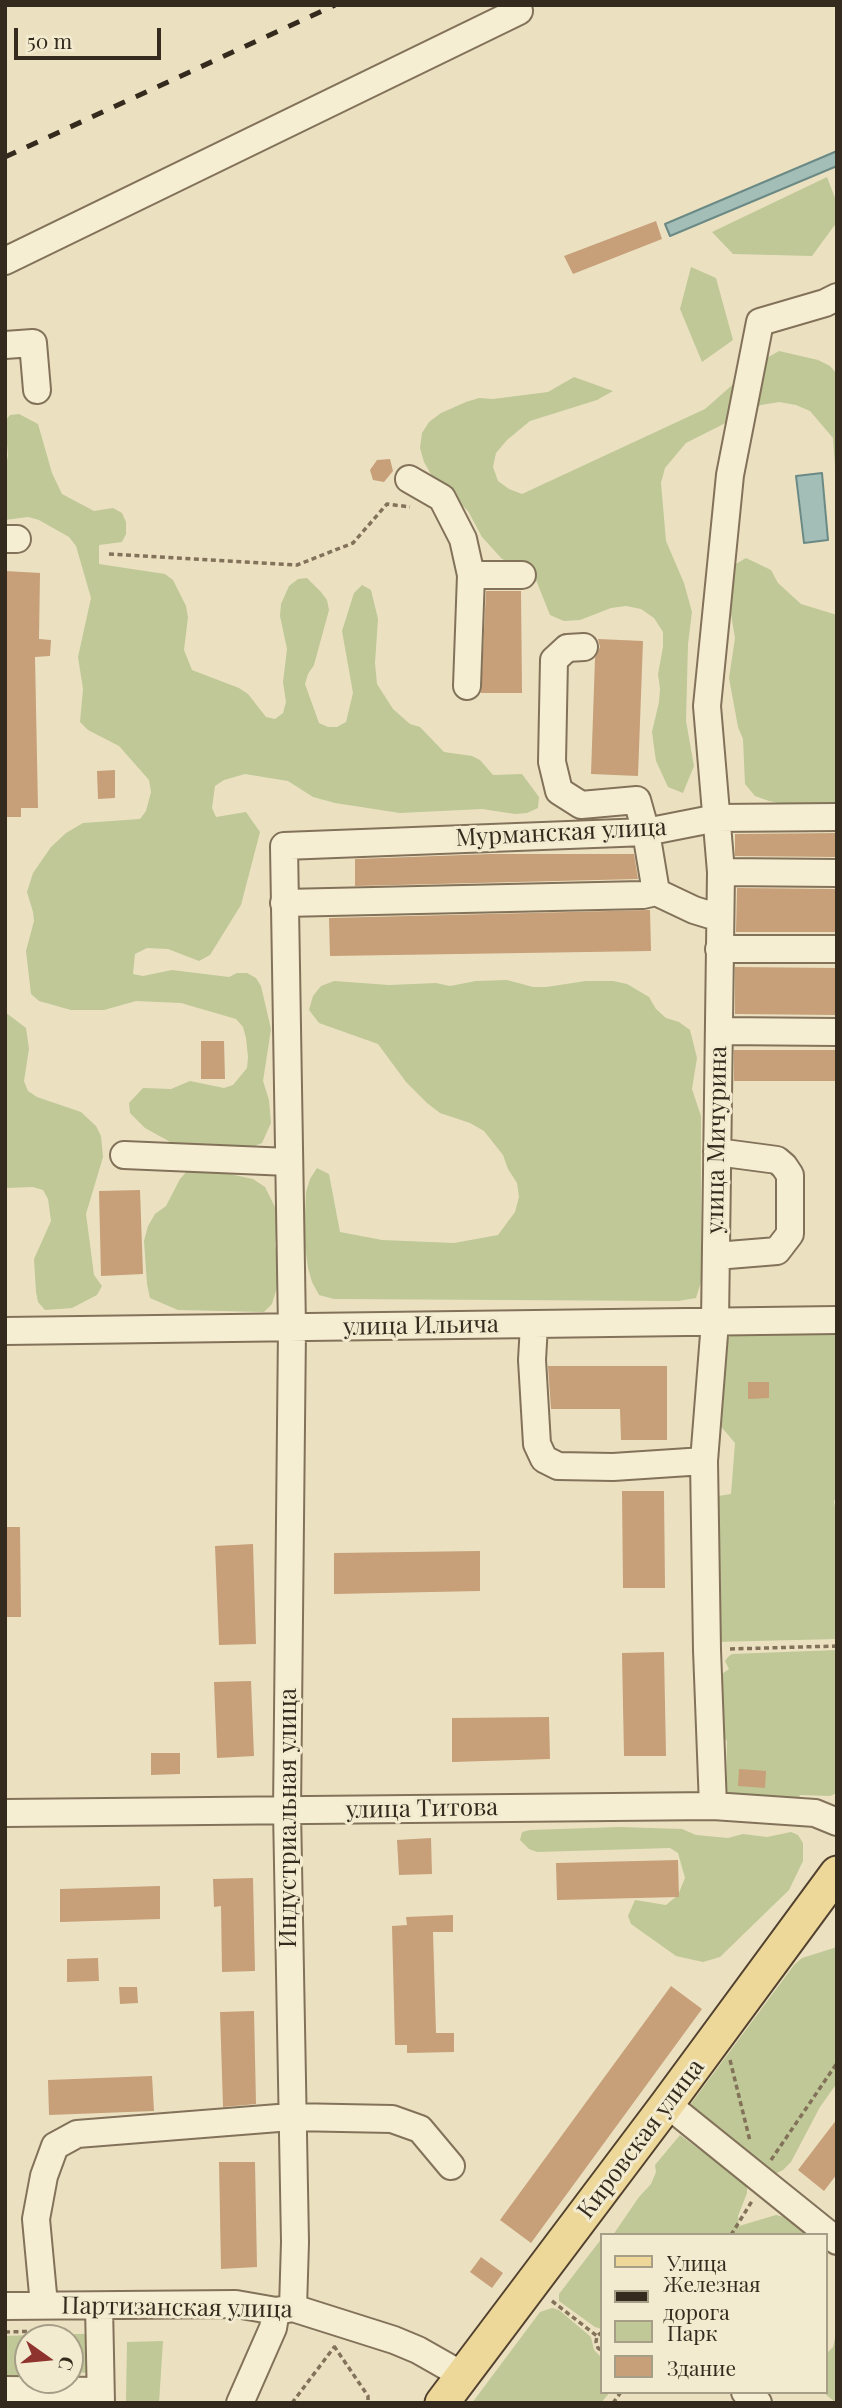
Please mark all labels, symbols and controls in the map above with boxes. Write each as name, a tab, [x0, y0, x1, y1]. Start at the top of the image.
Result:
scale bar	[18, 14, 164, 58]
text: 50 m	[27, 26, 72, 54]
street label: Мурманская улица	[455, 813, 667, 853]
street label: улица Мичурина	[701, 1046, 733, 1234]
street label: улица Ильича	[343, 1310, 499, 1342]
street label: Индустриальная улица	[275, 1688, 303, 1948]
street label: улица Титова	[346, 1793, 498, 1825]
street label: Кировская улица	[572, 2053, 710, 2225]
legend	[600, 2233, 828, 2394]
text: Улица	[667, 2248, 727, 2276]
text: Железная дорога	[663, 2269, 760, 2325]
street label: Партизанская улица	[61, 2292, 293, 2324]
text: Парк	[667, 2318, 717, 2346]
north arrow	[14, 2324, 84, 2394]
text: Здание	[667, 2353, 736, 2381]
text: С	[53, 2354, 82, 2374]

